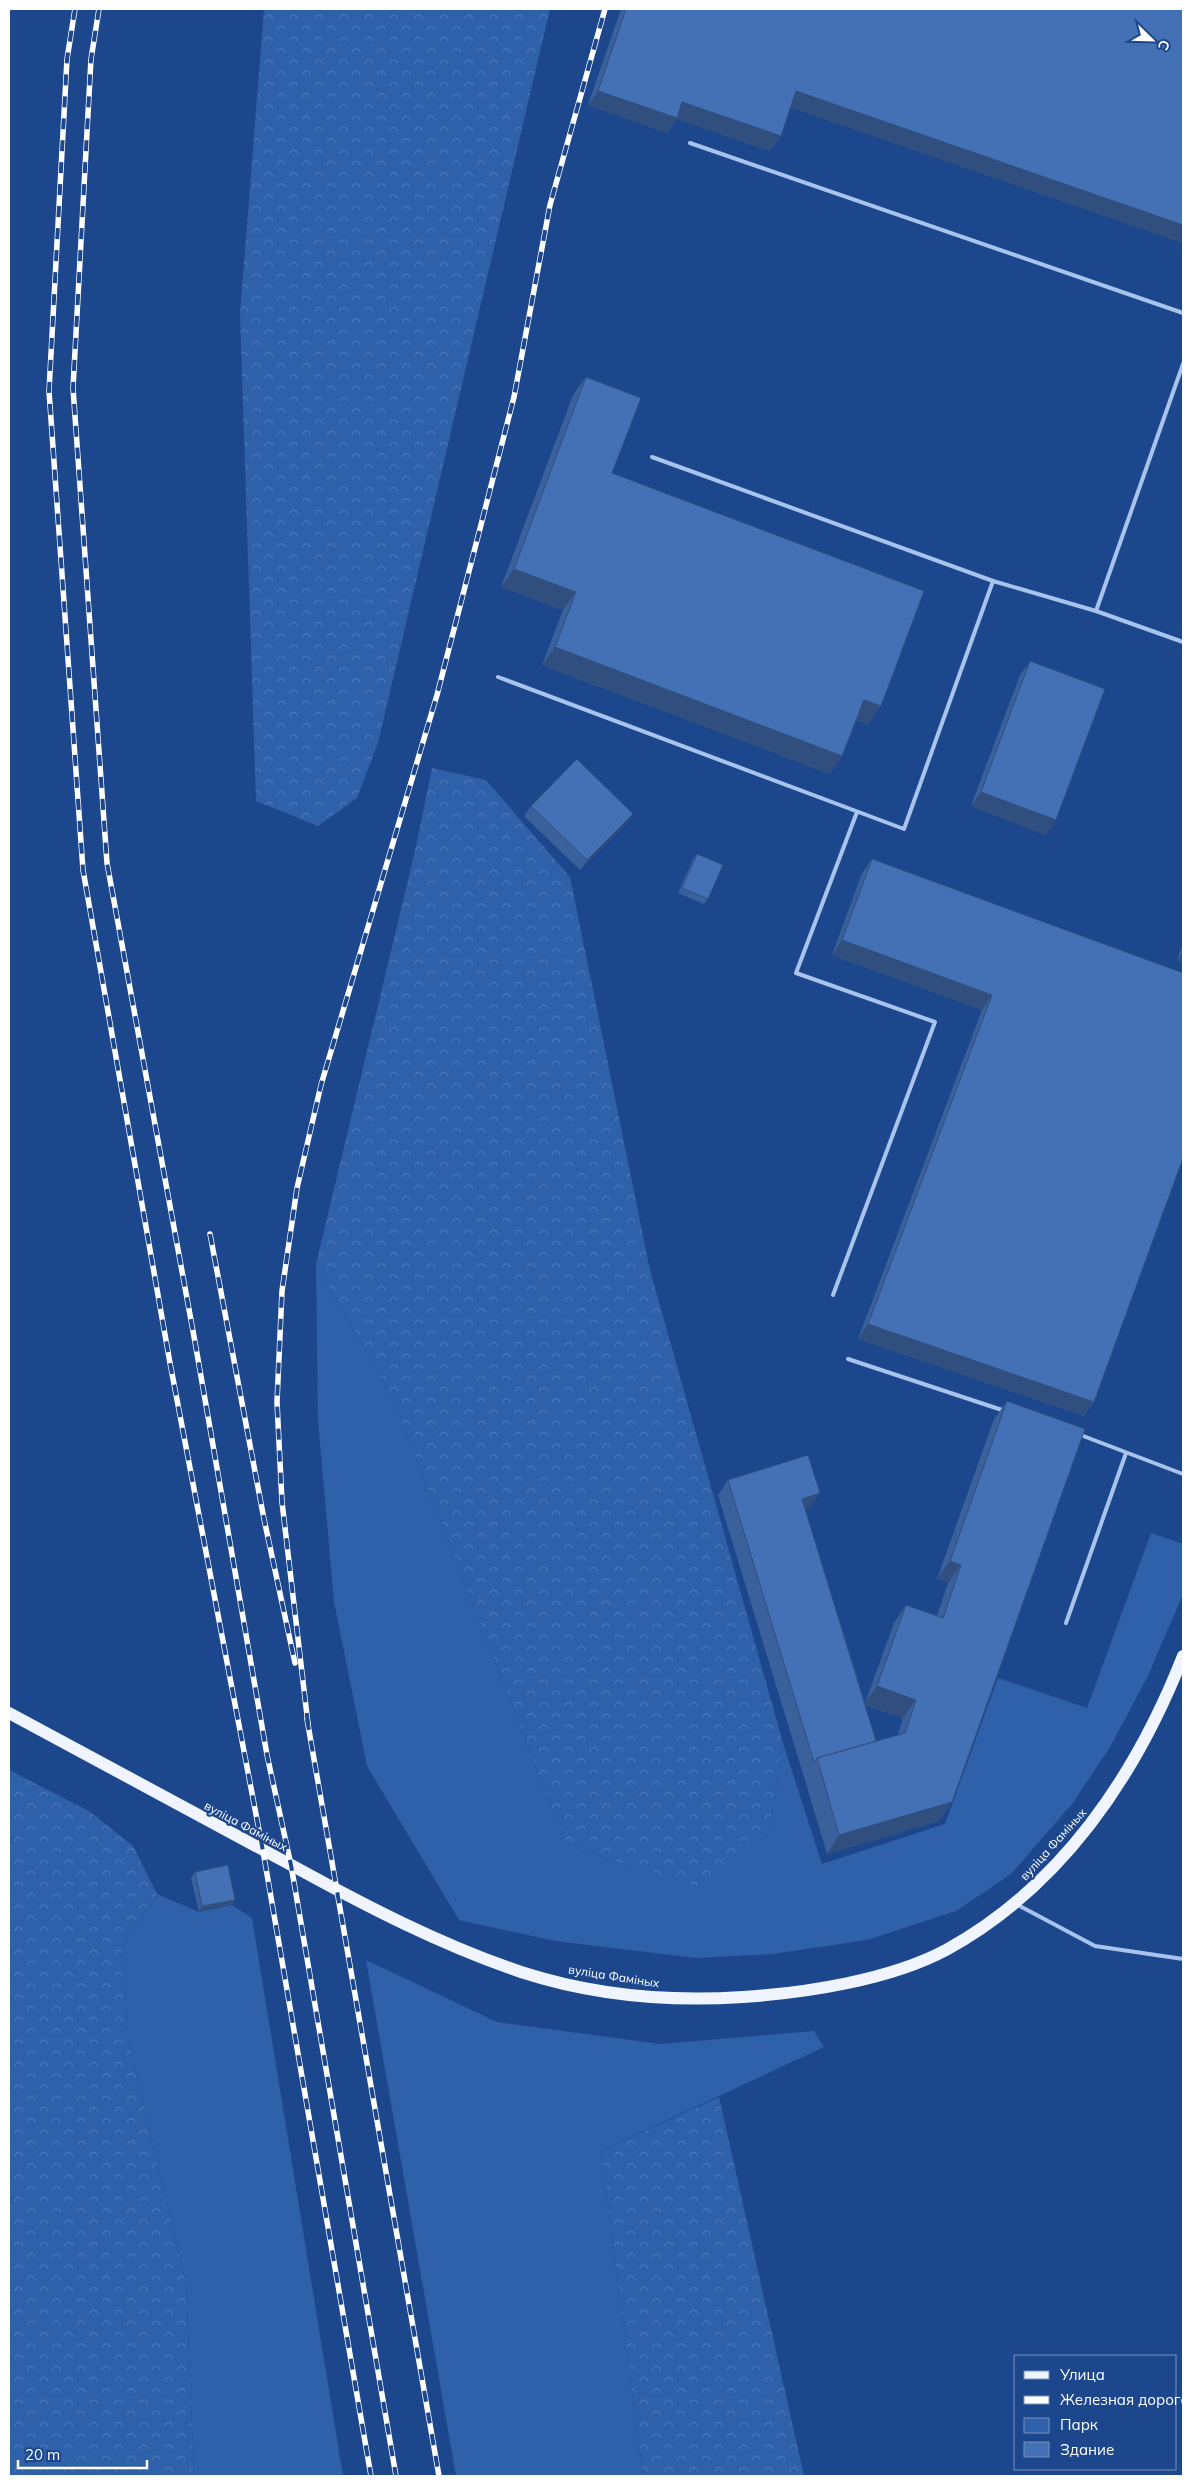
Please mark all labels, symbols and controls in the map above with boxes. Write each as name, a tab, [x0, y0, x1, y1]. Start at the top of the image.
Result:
north arrow	[1127, 15, 1177, 65]
text: С	[1154, 37, 1174, 53]
street label: вуліца Фаміных	[202, 1798, 291, 1854]
street label: вуліца Фаміных	[1017, 1804, 1090, 1883]
street label: вуліца Фаміных	[567, 1961, 661, 1991]
legend	[1014, 2355, 1177, 2470]
text: Улица	[1059, 2365, 1105, 2384]
text: Железная дорога	[1060, 2390, 1190, 2409]
text: Парк	[1060, 2415, 1099, 2434]
scale bar	[18, 2438, 146, 2470]
text: Здание	[1060, 2440, 1114, 2459]
text: 20 m	[25, 2445, 60, 2464]

